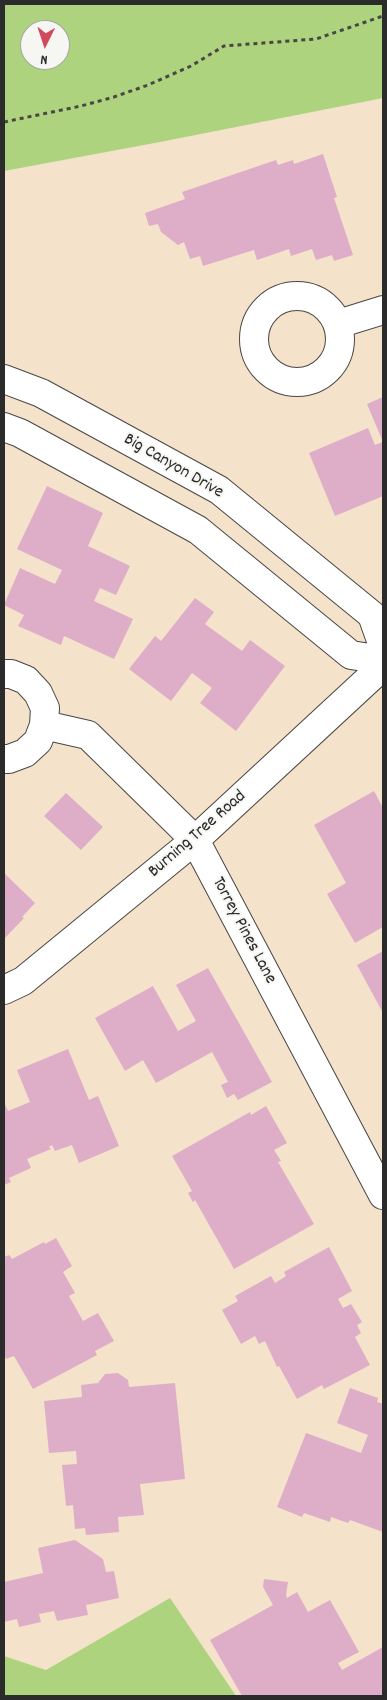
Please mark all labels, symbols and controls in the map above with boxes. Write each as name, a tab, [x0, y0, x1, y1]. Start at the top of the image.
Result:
north arrow	[20, 20, 70, 70]
text: N	[40, 49, 48, 69]
street label: Big Canyon Drive	[119, 430, 227, 504]
street label: Burning Tree Road	[145, 787, 251, 883]
street label: Torrey Pines Lane	[206, 874, 280, 988]

